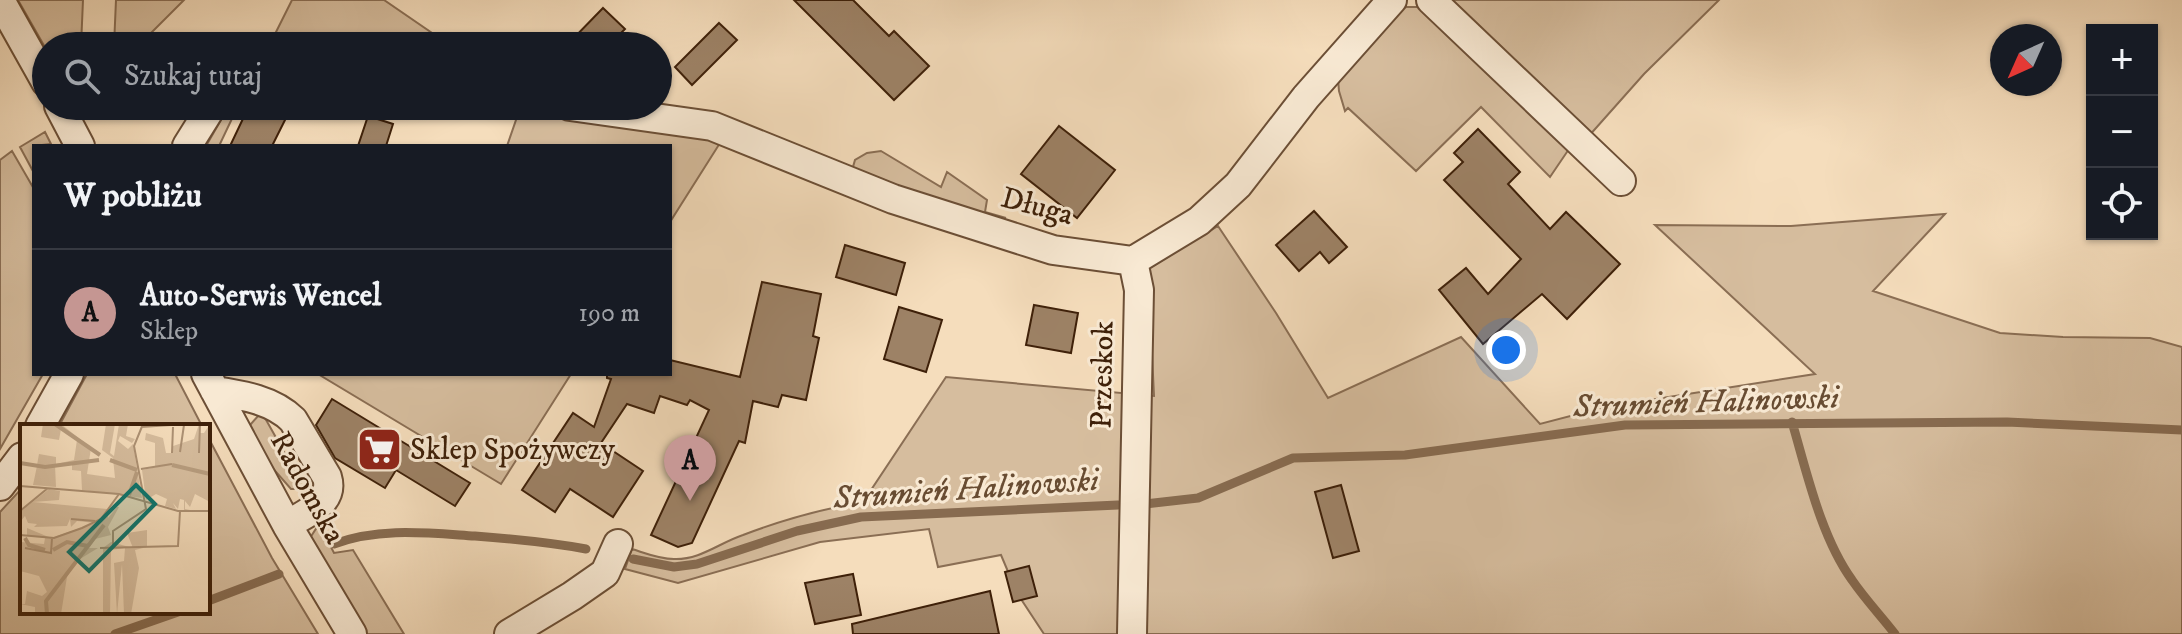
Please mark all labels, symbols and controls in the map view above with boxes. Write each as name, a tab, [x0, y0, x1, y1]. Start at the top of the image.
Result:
north arrow	[1990, 24, 2062, 96]
map controls	[2086, 24, 2158, 240]
button: +	[2086, 24, 2158, 96]
search box	[32, 32, 672, 120]
icon: search	[60, 54, 104, 98]
text: Szukaj tutaj	[124, 58, 262, 95]
button: −	[2086, 96, 2158, 168]
button: locate	[2086, 168, 2158, 240]
text: W pobliżu	[64, 175, 202, 217]
street label: Długa	[997, 180, 1077, 234]
text: Auto-Serwis Wencel	[140, 278, 381, 315]
text: A	[82, 297, 98, 330]
text: 190 m	[578, 297, 640, 330]
text: Sklep	[140, 315, 198, 348]
street label: Przeskok	[1084, 321, 1122, 429]
your location	[1486, 330, 1526, 370]
water label: Strumień Halinowski	[1572, 378, 1841, 428]
inset map	[20, 424, 210, 614]
street label: Radomska	[261, 425, 353, 551]
supermarket icon: Sklep Spożywczy	[355, 426, 403, 474]
place label: Sklep Spożywczy	[410, 432, 616, 469]
pin: A	[664, 435, 716, 501]
water label: Strumień Halinowski	[831, 461, 1101, 519]

